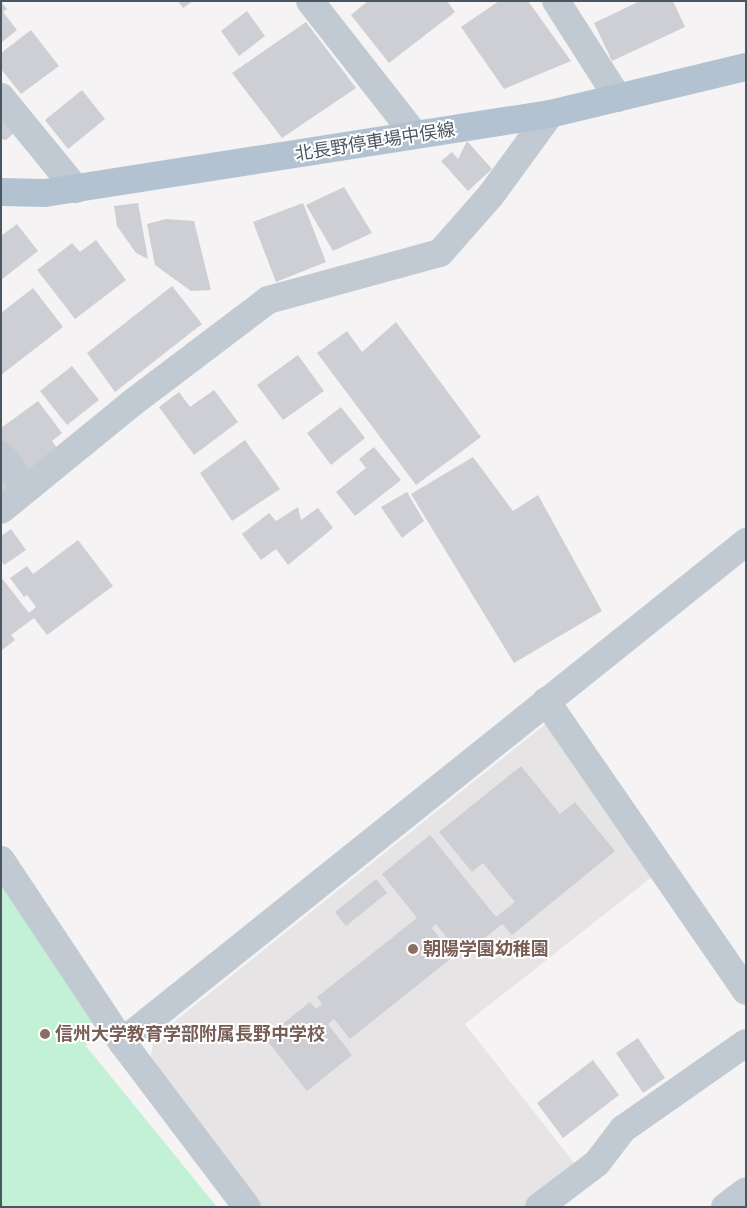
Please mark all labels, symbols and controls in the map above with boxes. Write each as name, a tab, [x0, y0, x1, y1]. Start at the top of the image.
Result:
street label: 北長野停車場中俣線	[293, 119, 457, 165]
place label: 朝陽学園幼稚園	[423, 938, 549, 960]
marker: 朝陽学園幼稚園	[407, 943, 419, 955]
place label: 信州大学教育学部附属長野中学校	[55, 1023, 325, 1045]
marker: 信州大学教育学部附属長野中学校	[39, 1028, 51, 1040]

